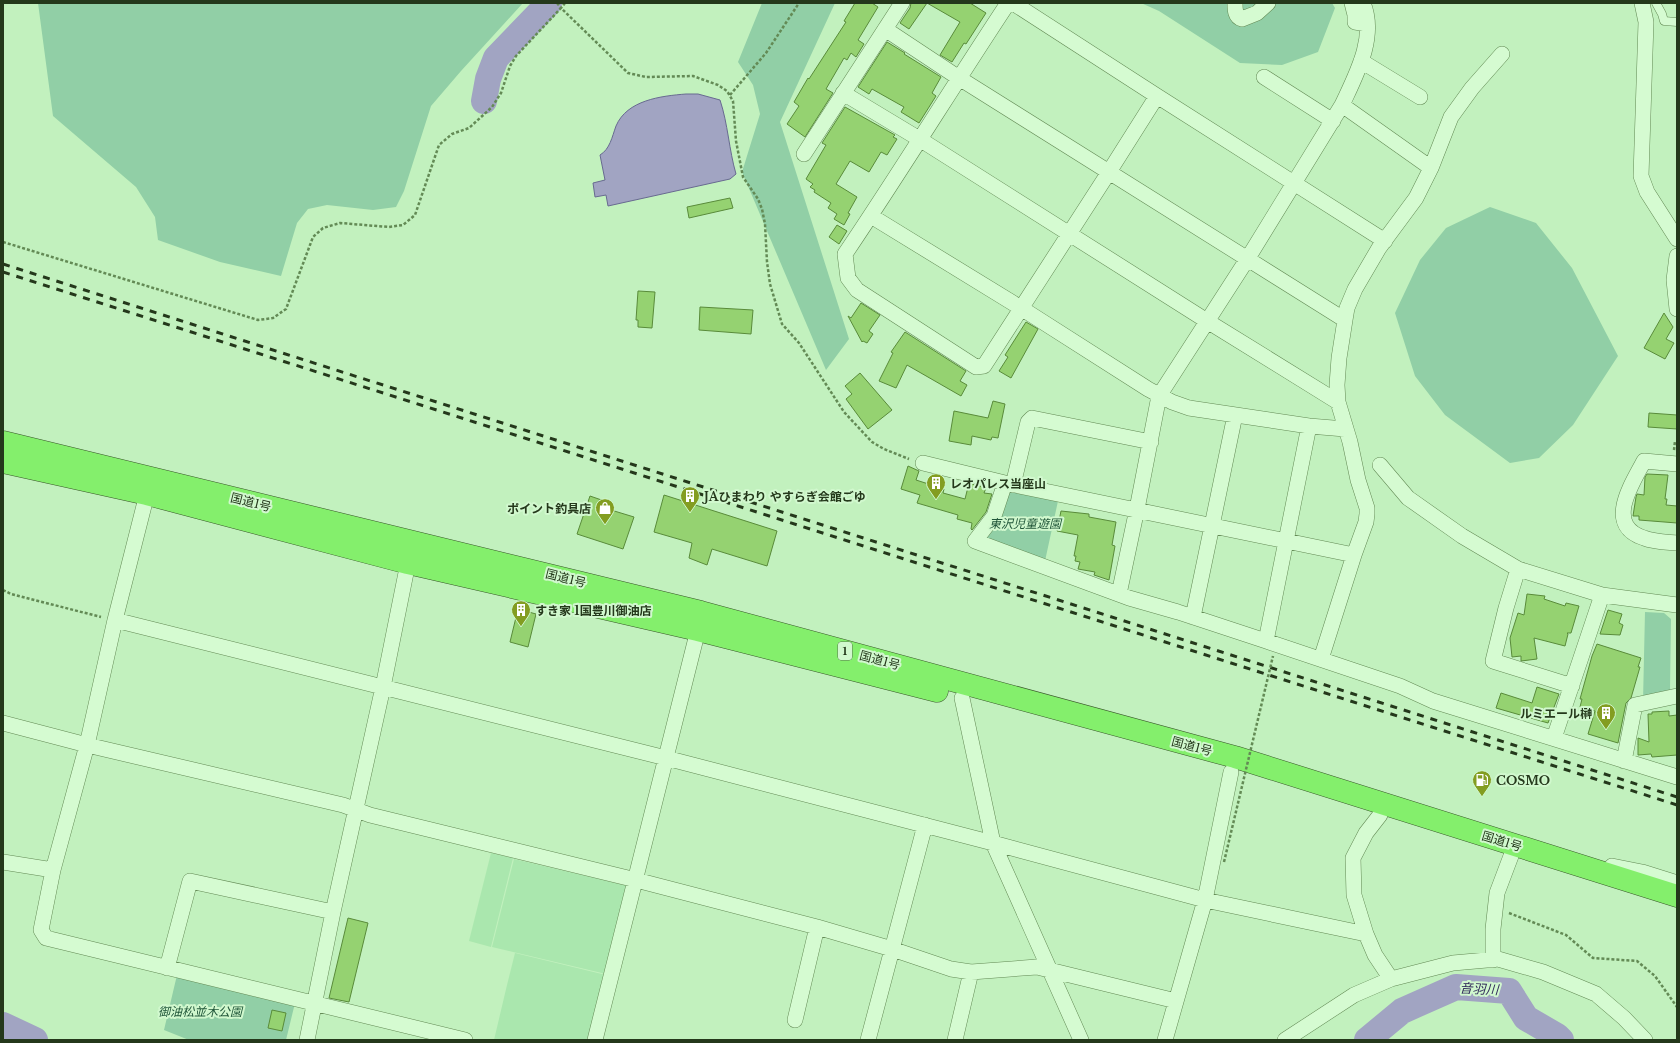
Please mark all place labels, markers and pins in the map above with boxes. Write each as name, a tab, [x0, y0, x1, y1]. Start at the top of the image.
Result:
building icon: レオパレス当座山	[925, 472, 947, 500]
place label: レオパレス当座山	[950, 476, 1046, 491]
building icon: JAひまわり やすらぎ会館ごゆ	[679, 485, 701, 513]
place label: JAひまわり やすらぎ会館ごゆ	[701, 489, 866, 504]
shop icon: ポイント釣具店	[594, 497, 616, 525]
place label: ポイント釣具店	[507, 501, 591, 516]
building icon: すき家 1国豊川御油店	[510, 599, 532, 627]
place label: すき家 1国豊川御油店	[535, 603, 651, 618]
building icon: ルミエール榊	[1595, 702, 1617, 730]
place label: ルミエール榊	[1520, 706, 1592, 721]
fuel station icon: COSMO	[1471, 769, 1493, 797]
place label: COSMO	[1496, 773, 1550, 788]

